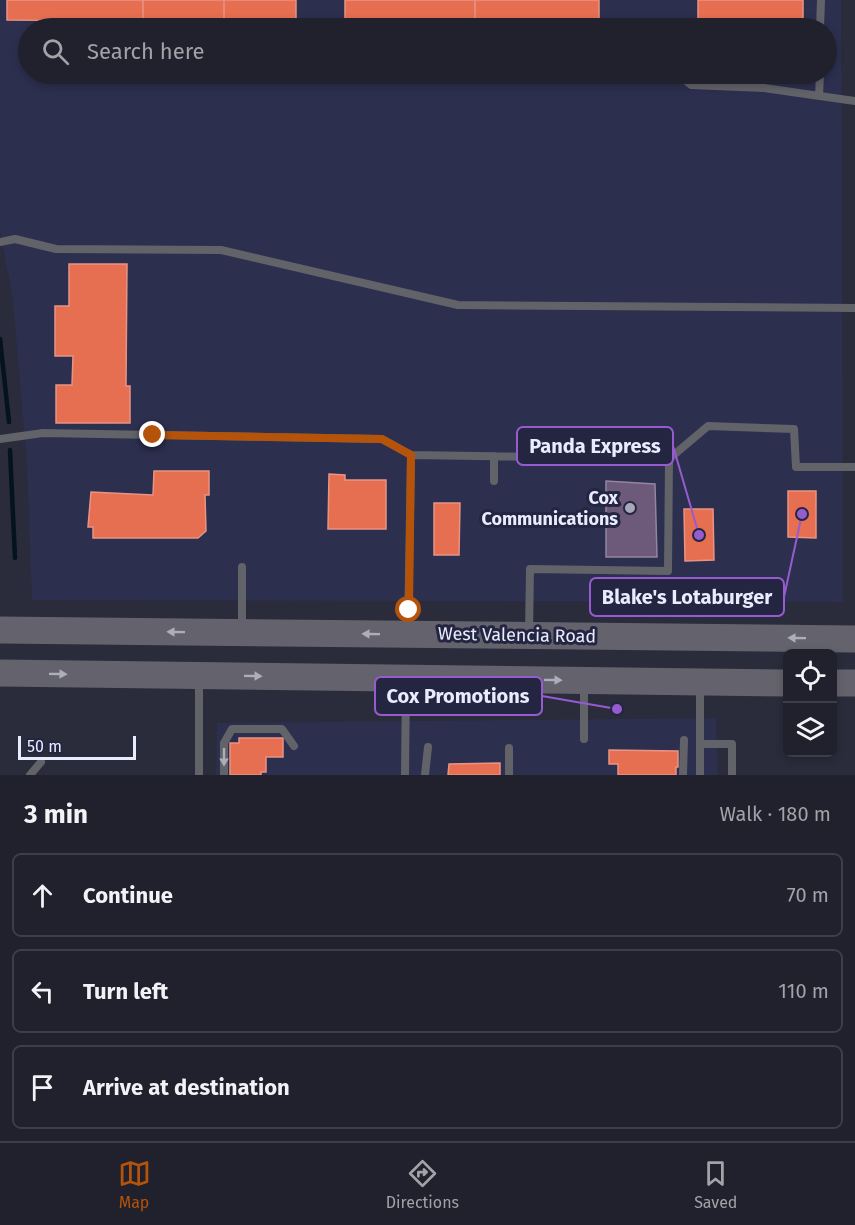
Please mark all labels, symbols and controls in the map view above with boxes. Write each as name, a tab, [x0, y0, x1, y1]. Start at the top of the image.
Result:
search box	[18, 18, 837, 84]
icon: search	[39, 35, 72, 68]
text: Search here	[87, 38, 205, 65]
route end	[139, 421, 165, 447]
callout: Panda Express	[517, 427, 673, 465]
text: Panda Express	[529, 434, 661, 458]
place label: Cox Communications	[481, 487, 619, 530]
marker: Cox Communications	[623, 501, 637, 515]
callout: Blake's Lotaburger	[590, 578, 784, 616]
text: Blake's Lotaburger	[602, 585, 773, 609]
route start	[395, 596, 421, 622]
street label: West Valencia Road	[438, 623, 596, 647]
one-way arrow	[166, 627, 185, 637]
one-way arrow	[361, 629, 380, 639]
one-way arrow	[787, 633, 806, 643]
map controls	[783, 649, 837, 757]
button: locate	[783, 649, 837, 703]
one-way arrow	[49, 669, 68, 678]
one-way arrow	[244, 671, 263, 681]
one-way arrow	[544, 675, 563, 685]
callout: Cox Promotions	[375, 677, 542, 715]
text: Cox Promotions	[386, 684, 530, 708]
button: layers	[783, 703, 837, 757]
scale bar	[18, 733, 136, 760]
text: 50 m	[27, 737, 62, 756]
one-way arrow	[219, 748, 229, 767]
text: 3 min	[24, 799, 88, 830]
text: Walk · 180 m	[720, 802, 831, 826]
icon: ahead	[26, 879, 59, 912]
text: Continue	[83, 882, 173, 909]
text: 70 m	[787, 883, 829, 907]
icon: left	[26, 975, 59, 1008]
text: Turn left	[83, 978, 168, 1005]
text: 110 m	[778, 979, 829, 1003]
icon: arrive	[26, 1071, 59, 1104]
text: Arrive at destination	[83, 1074, 290, 1101]
tab: Map	[118, 1157, 151, 1212]
tab: Directions	[386, 1157, 459, 1212]
tab: Saved	[694, 1157, 737, 1212]

